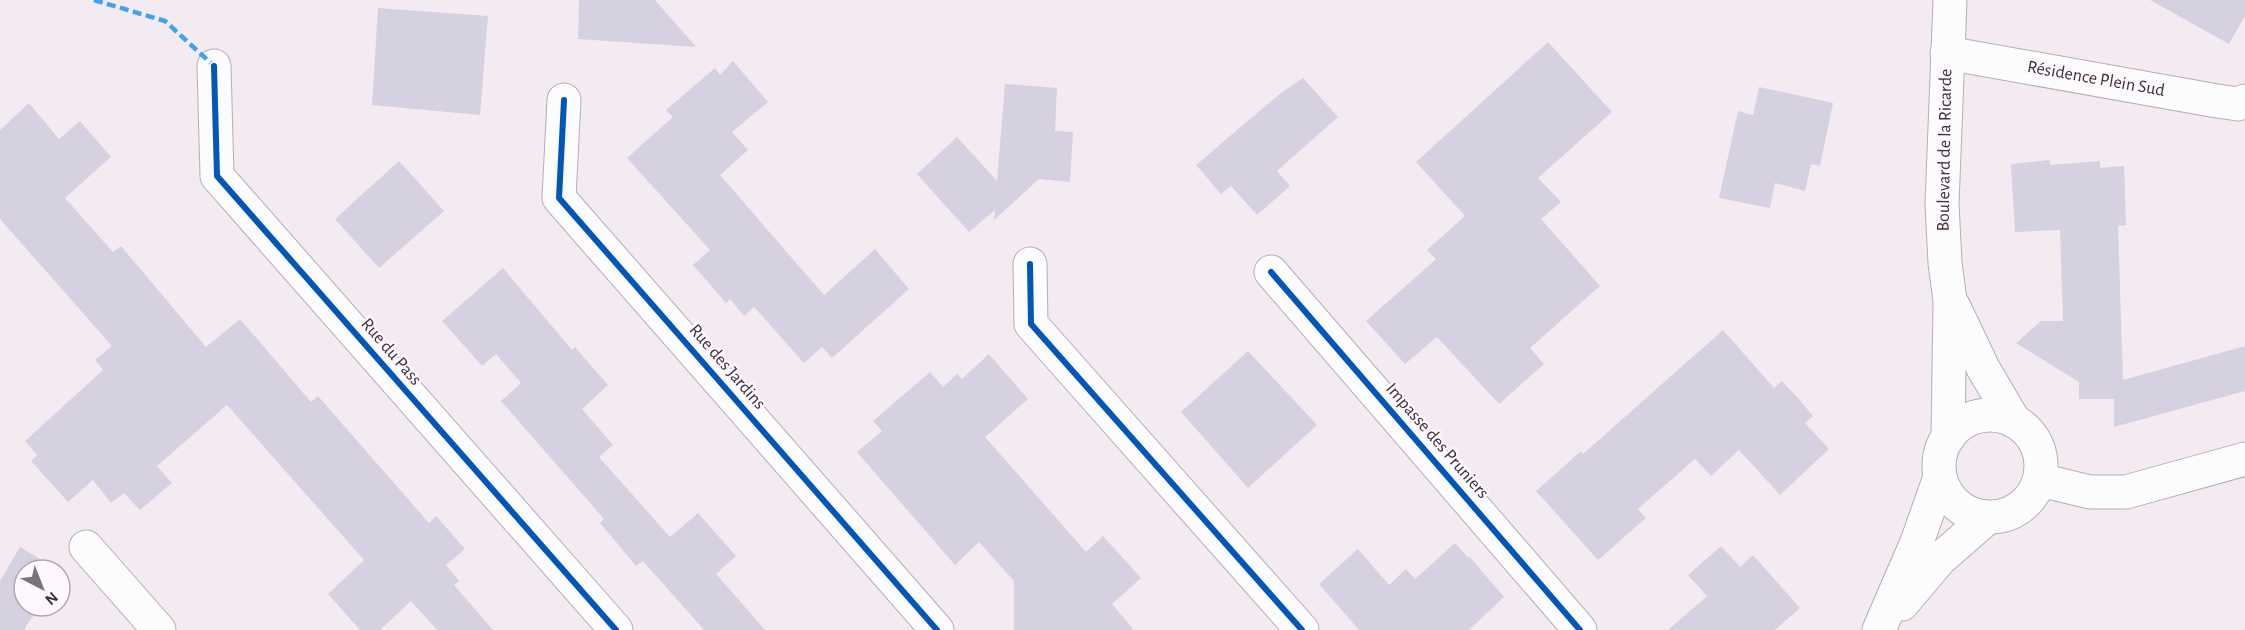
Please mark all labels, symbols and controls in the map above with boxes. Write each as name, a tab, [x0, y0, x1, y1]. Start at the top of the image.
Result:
street label: Résidence Plein Sud	[2026, 58, 2166, 100]
street label: Boulevard de la Ricarde	[1935, 68, 1955, 232]
street label: Rue du Pass	[357, 315, 425, 389]
street label: Rue des Jardins	[685, 321, 769, 413]
street label: Impasse des Pruniers	[1382, 380, 1492, 502]
north arrow	[12, 558, 72, 618]
text: N	[42, 589, 61, 608]

